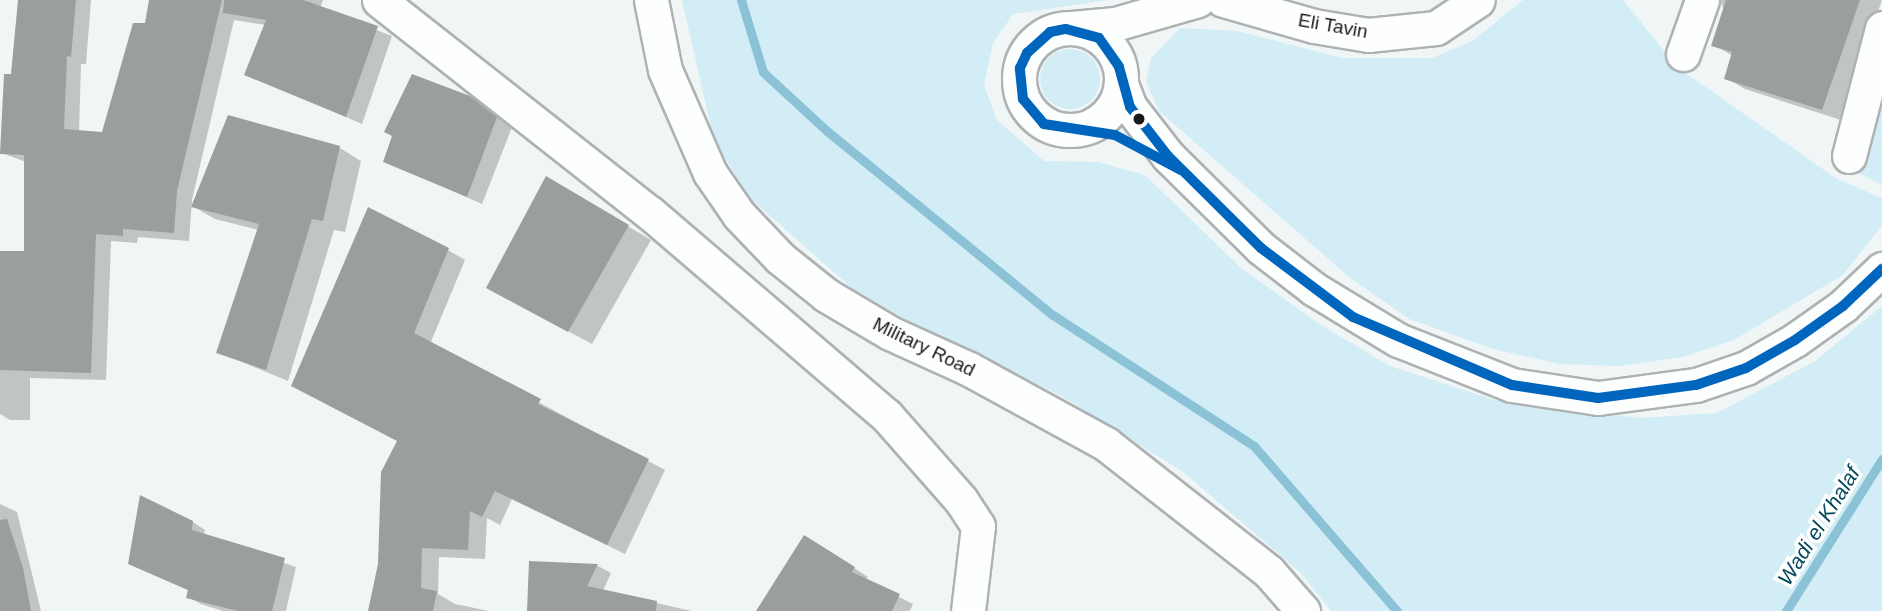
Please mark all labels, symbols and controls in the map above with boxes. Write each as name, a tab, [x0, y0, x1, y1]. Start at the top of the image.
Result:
street label: Eli Tavin	[1296, 9, 1370, 43]
unlabelled marker	[1132, 112, 1146, 126]
street label: Military Road	[869, 312, 979, 382]
water label: Wadi el Khalaf	[1773, 462, 1865, 590]

